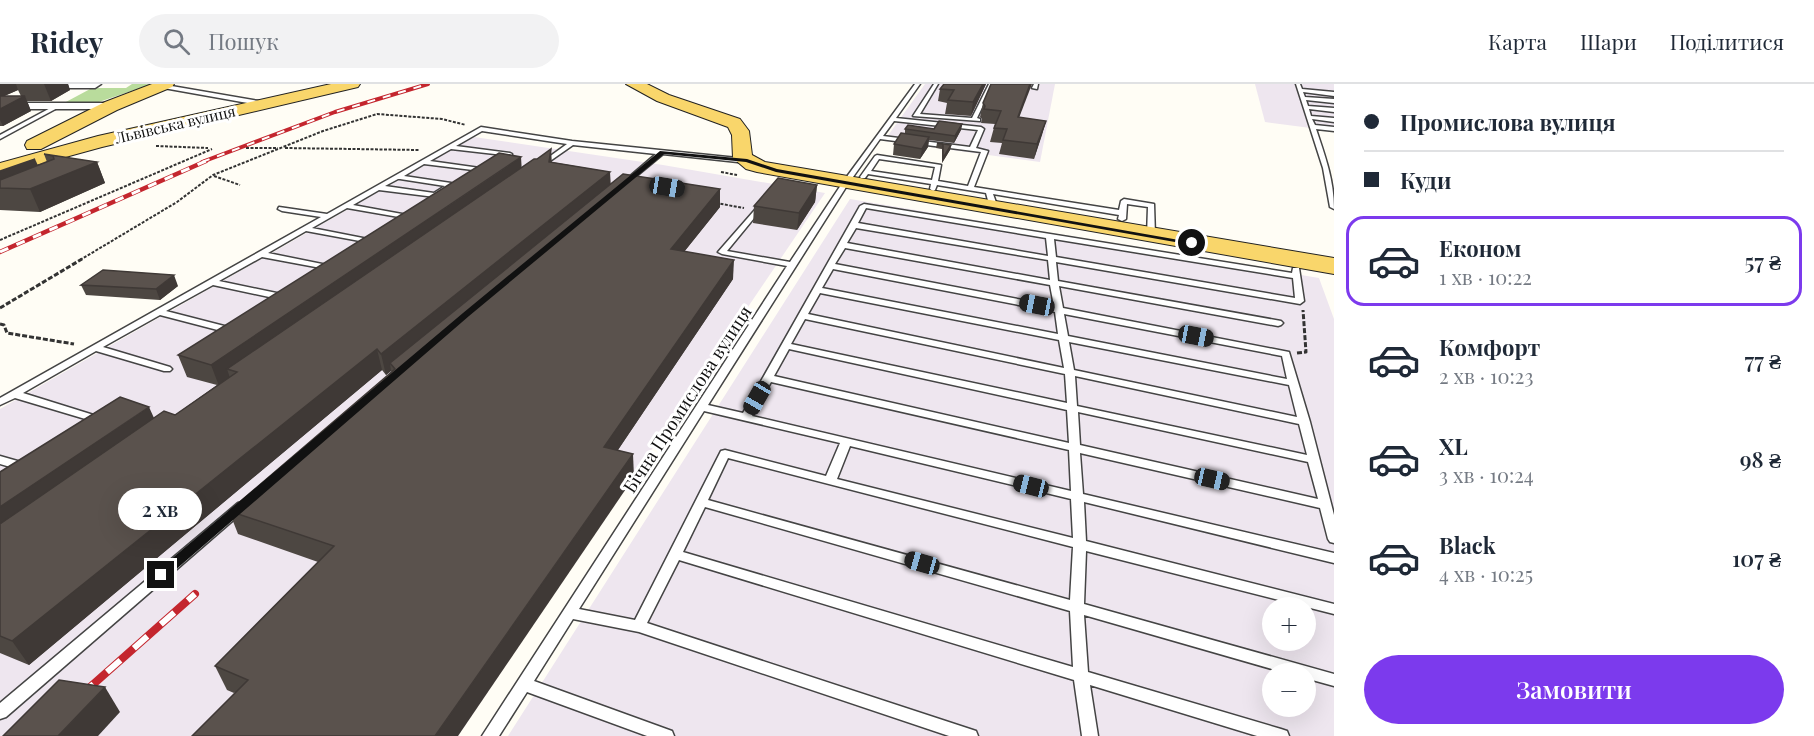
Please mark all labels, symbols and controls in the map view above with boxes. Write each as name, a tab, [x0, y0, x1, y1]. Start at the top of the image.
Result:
search box	[139, 14, 559, 68]
text: Ridey	[30, 23, 103, 60]
icon: search	[160, 25, 193, 58]
text: Пошук	[208, 26, 279, 56]
text: Карта	[1488, 27, 1547, 55]
text: Шари	[1580, 27, 1637, 55]
text: Поділитися	[1670, 27, 1784, 55]
street label: Львівська вулиця	[112, 100, 237, 148]
text: Промислова вулиця	[1400, 107, 1616, 137]
text: Куди	[1400, 165, 1451, 195]
car	[648, 175, 686, 199]
route start	[1178, 229, 1205, 256]
text: Економ	[1439, 233, 1521, 263]
icon: car	[1367, 234, 1421, 288]
text: 57 ₴	[1744, 246, 1781, 276]
text: 1 хв · 10:22	[1439, 263, 1532, 290]
car	[1018, 293, 1056, 317]
street label: Бічна Промислова вулиця	[617, 300, 757, 497]
car	[1177, 324, 1215, 348]
text: Комфорт	[1439, 332, 1540, 362]
icon: car	[1367, 333, 1421, 387]
text: 77 ₴	[1745, 345, 1781, 375]
text: 2 хв · 10:23	[1439, 362, 1533, 389]
car	[740, 378, 774, 418]
text: XL	[1439, 431, 1468, 461]
icon: car	[1367, 432, 1421, 486]
text: 98 ₴	[1740, 444, 1781, 474]
text: 3 хв · 10:24	[1439, 461, 1534, 488]
car	[1192, 466, 1232, 492]
car	[1011, 473, 1051, 499]
callout: 2 хв	[119, 488, 203, 530]
text: 2 хв	[142, 495, 178, 522]
text: Black	[1439, 530, 1496, 560]
icon: car	[1367, 531, 1421, 585]
text: 107 ₴	[1732, 543, 1781, 573]
car	[902, 549, 942, 577]
text: 4 хв · 10:25	[1439, 560, 1533, 587]
route end	[147, 561, 174, 588]
map controls	[1262, 597, 1316, 717]
button: +	[1262, 597, 1316, 651]
button: Замовити	[1364, 655, 1784, 724]
button: −	[1262, 663, 1316, 717]

